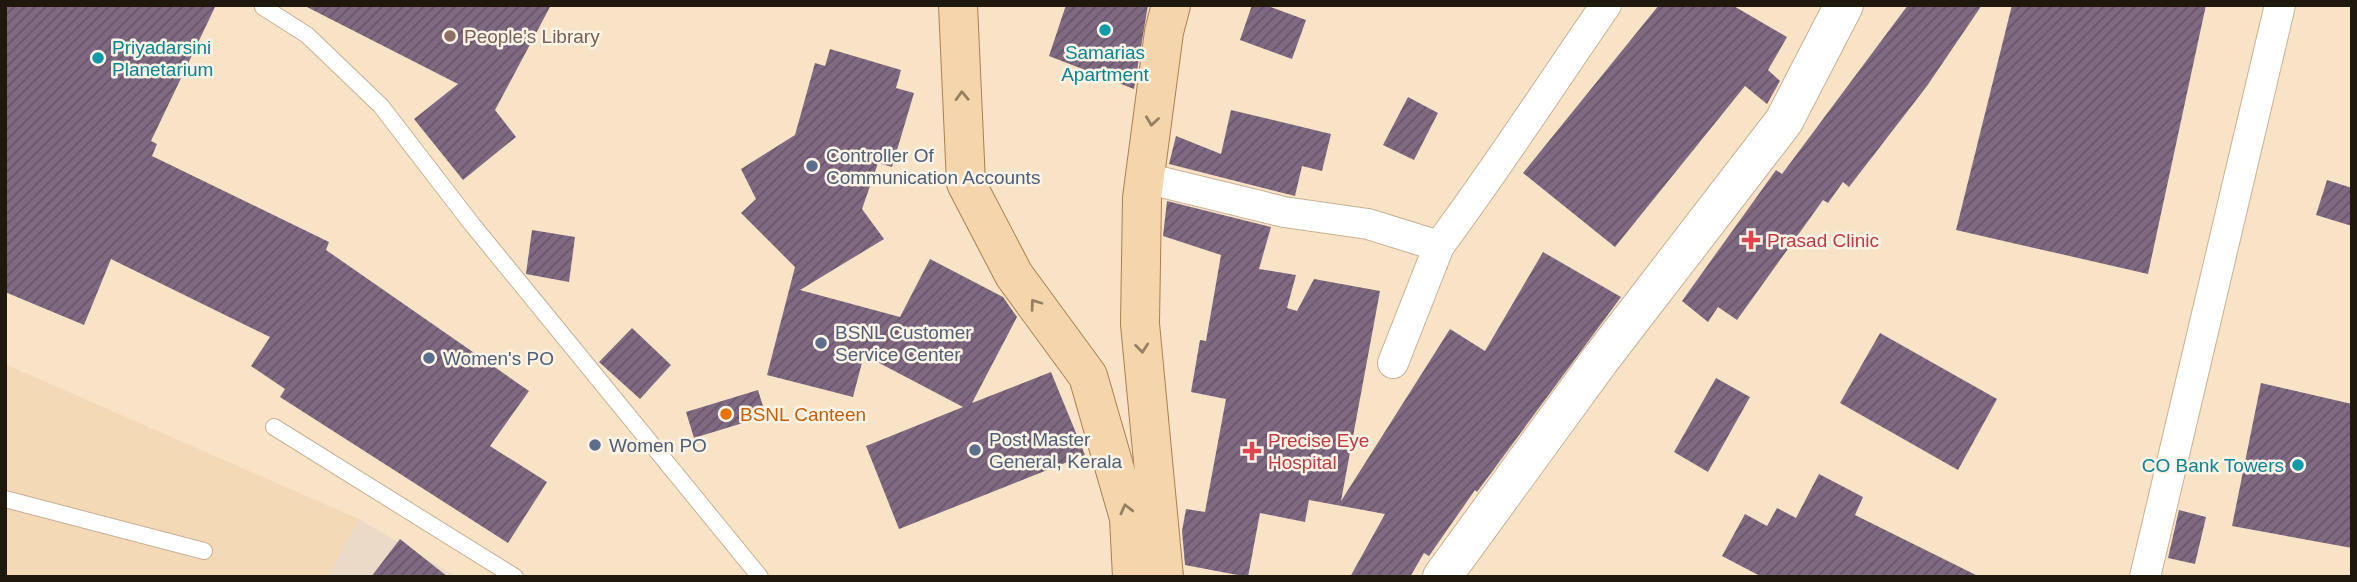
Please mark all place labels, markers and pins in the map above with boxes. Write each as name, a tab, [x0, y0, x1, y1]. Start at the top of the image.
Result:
marker: Samarias Apartment	[1097, 22, 1113, 38]
place label: People's Library	[464, 26, 600, 47]
marker: People's Library	[442, 28, 458, 44]
place label: Priyadarsini Planetarium	[112, 37, 213, 80]
place label: Samarias Apartment	[1061, 42, 1150, 85]
marker: Priyadarsini Planetarium	[90, 50, 106, 66]
place label: Controller Of Communication Accounts	[826, 145, 1040, 188]
marker: Controller Of Communication Accounts	[804, 158, 820, 174]
marker: Prasad Clinic	[1741, 230, 1761, 250]
place label: Prasad Clinic	[1767, 230, 1879, 251]
place label: BSNL Customer Service Center	[835, 322, 972, 365]
marker: BSNL Customer Service Center	[813, 335, 829, 351]
place label: Women's PO	[443, 348, 554, 369]
marker: Women's PO	[421, 350, 437, 366]
place label: BSNL Canteen	[740, 404, 866, 425]
marker: BSNL Canteen	[718, 406, 734, 422]
place label: Post Master General, Kerala	[989, 429, 1123, 472]
place label: Precise Eye Hospital	[1268, 430, 1369, 473]
place label: Women PO	[609, 435, 707, 456]
marker: Women PO	[587, 437, 603, 453]
marker: Precise Eye Hospital	[1242, 441, 1262, 461]
marker: Post Master General, Kerala	[967, 442, 983, 458]
place label: CO Bank Towers	[2142, 455, 2284, 476]
marker: CO Bank Towers	[2290, 457, 2306, 473]

